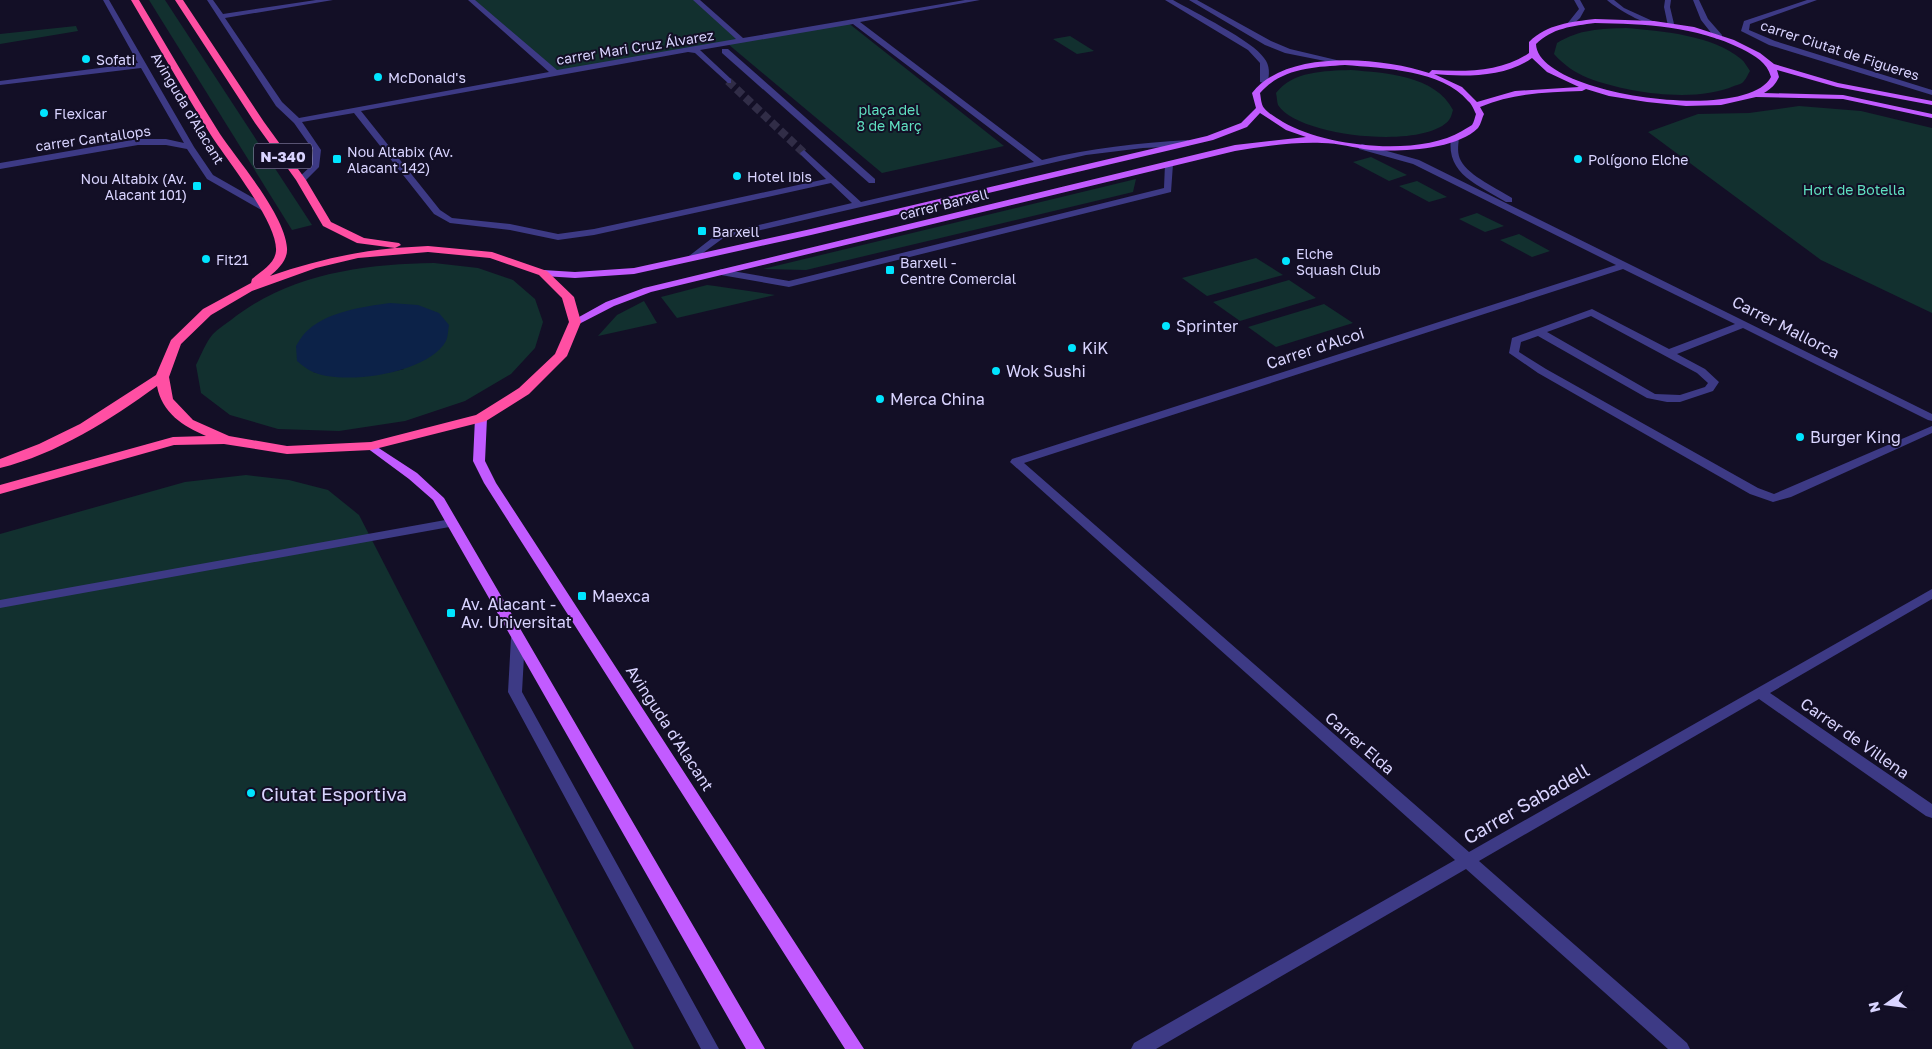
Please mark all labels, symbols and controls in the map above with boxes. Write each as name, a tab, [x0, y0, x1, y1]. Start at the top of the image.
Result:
street label: carrer Ciutat de Figueres	[1758, 16, 1922, 84]
street label: carrer Mari Cruz Álvarez	[555, 26, 715, 68]
street label: Avinguda d'Alacant	[148, 49, 228, 167]
place label: Sofati	[96, 51, 135, 68]
marker: Sofati	[80, 53, 92, 65]
place label: McDonald's	[388, 69, 466, 86]
marker: McDonald's	[372, 71, 384, 83]
park label: plaça del 8 de Març	[856, 101, 922, 134]
place label: Flexicar	[54, 105, 108, 122]
marker: Flexicar	[38, 107, 50, 119]
street label: carrer Cantallops	[34, 122, 152, 154]
place label: Nou Altabix (Av. Alacant 142)	[347, 143, 453, 176]
road number: N-340	[254, 144, 312, 168]
place label: Polígono Elche	[1588, 151, 1688, 168]
marker: Nou Altabix (Av. Alacant 142)	[331, 153, 343, 165]
marker: Polígono Elche	[1572, 153, 1584, 165]
place label: Hotel Ibis	[747, 168, 812, 185]
place label: Nou Altabix (Av. Alacant 101)	[81, 170, 187, 203]
marker: Hotel Ibis	[731, 170, 743, 182]
marker: Nou Altabix (Av. Alacant 101)	[191, 180, 203, 192]
park label: Hort de Botella	[1803, 181, 1905, 198]
street label: carrer Barxell	[898, 185, 990, 223]
place label: Barxell	[712, 223, 759, 240]
marker: Barxell	[696, 225, 708, 237]
place label: Elche Squash Club	[1296, 245, 1381, 278]
place label: Fit21	[216, 251, 249, 268]
marker: Fit21	[200, 253, 212, 265]
place label: Barxell - Centre Comercial	[900, 254, 1016, 287]
marker: Elche Squash Club	[1280, 255, 1292, 267]
marker: Barxell - Centre Comercial	[884, 264, 896, 276]
street label: Carrer Mallorca	[1729, 291, 1843, 363]
place label: Sprinter	[1176, 316, 1238, 336]
marker: Sprinter	[1160, 320, 1172, 332]
street label: Carrer d'Alcoi	[1263, 323, 1367, 373]
place label: KiK	[1082, 338, 1108, 358]
marker: KiK	[1066, 342, 1078, 354]
place label: Wok Sushi	[1006, 361, 1086, 381]
marker: Wok Sushi	[990, 365, 1002, 377]
place label: Merca China	[890, 389, 985, 409]
marker: Merca China	[874, 393, 886, 405]
place label: Burger King	[1810, 427, 1901, 447]
marker: Burger King	[1794, 431, 1806, 443]
place label: Maexca	[592, 586, 650, 606]
marker: Maexca	[576, 590, 588, 602]
place label: Av. Alacant - Av. Universitat	[461, 594, 572, 632]
marker: Av. Alacant - Av. Universitat	[445, 607, 457, 619]
street label: Avinguda d'Alacant	[622, 661, 718, 795]
street label: Carrer de Villena	[1797, 693, 1913, 783]
street label: Carrer Elda	[1321, 707, 1399, 779]
street label: Carrer Sabadell	[1459, 758, 1593, 848]
place label: Ciutat Esportiva	[261, 782, 407, 805]
marker: Ciutat Esportiva	[245, 787, 257, 799]
north arrow	[1862, 979, 1912, 1029]
text: N	[1864, 1000, 1883, 1014]

